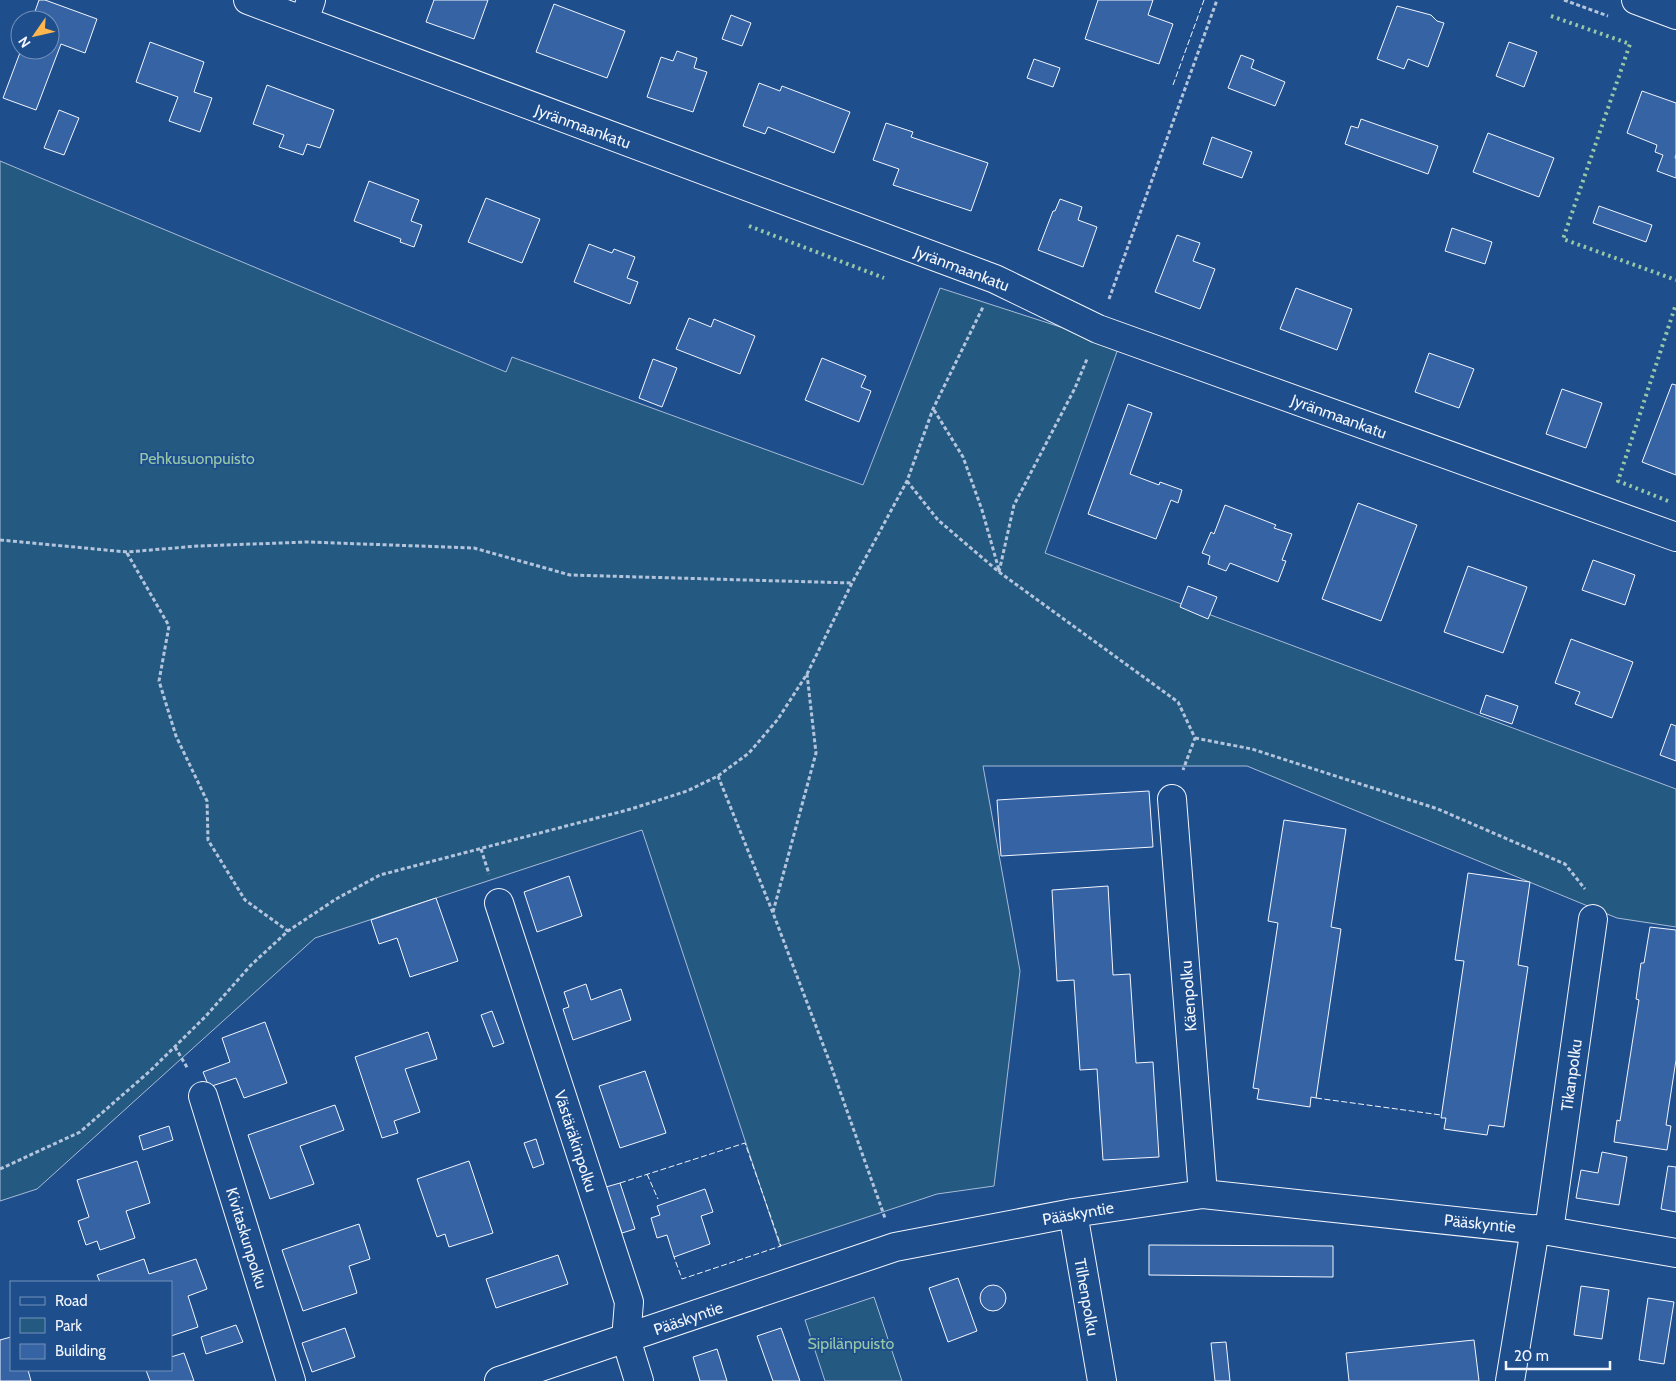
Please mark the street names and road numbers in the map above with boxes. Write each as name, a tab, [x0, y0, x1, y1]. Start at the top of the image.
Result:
street label: Jyränmaankatu	[532, 100, 633, 153]
street label: Jyränmaankatu	[911, 241, 1012, 295]
street label: Jyränmaankatu	[1288, 390, 1389, 443]
street label: Käenpolku	[1177, 960, 1200, 1032]
street label: Tikanpolku	[1557, 1038, 1586, 1112]
street label: Västäräkinpolku	[550, 1088, 601, 1194]
street label: Kivitaskunpolku	[222, 1185, 271, 1291]
street label: Pääskyntie	[1041, 1198, 1115, 1229]
street label: Pääskyntie	[1443, 1210, 1517, 1237]
street label: Tilhenpolku	[1070, 1257, 1103, 1337]
street label: Pääskyntie	[651, 1298, 725, 1339]

